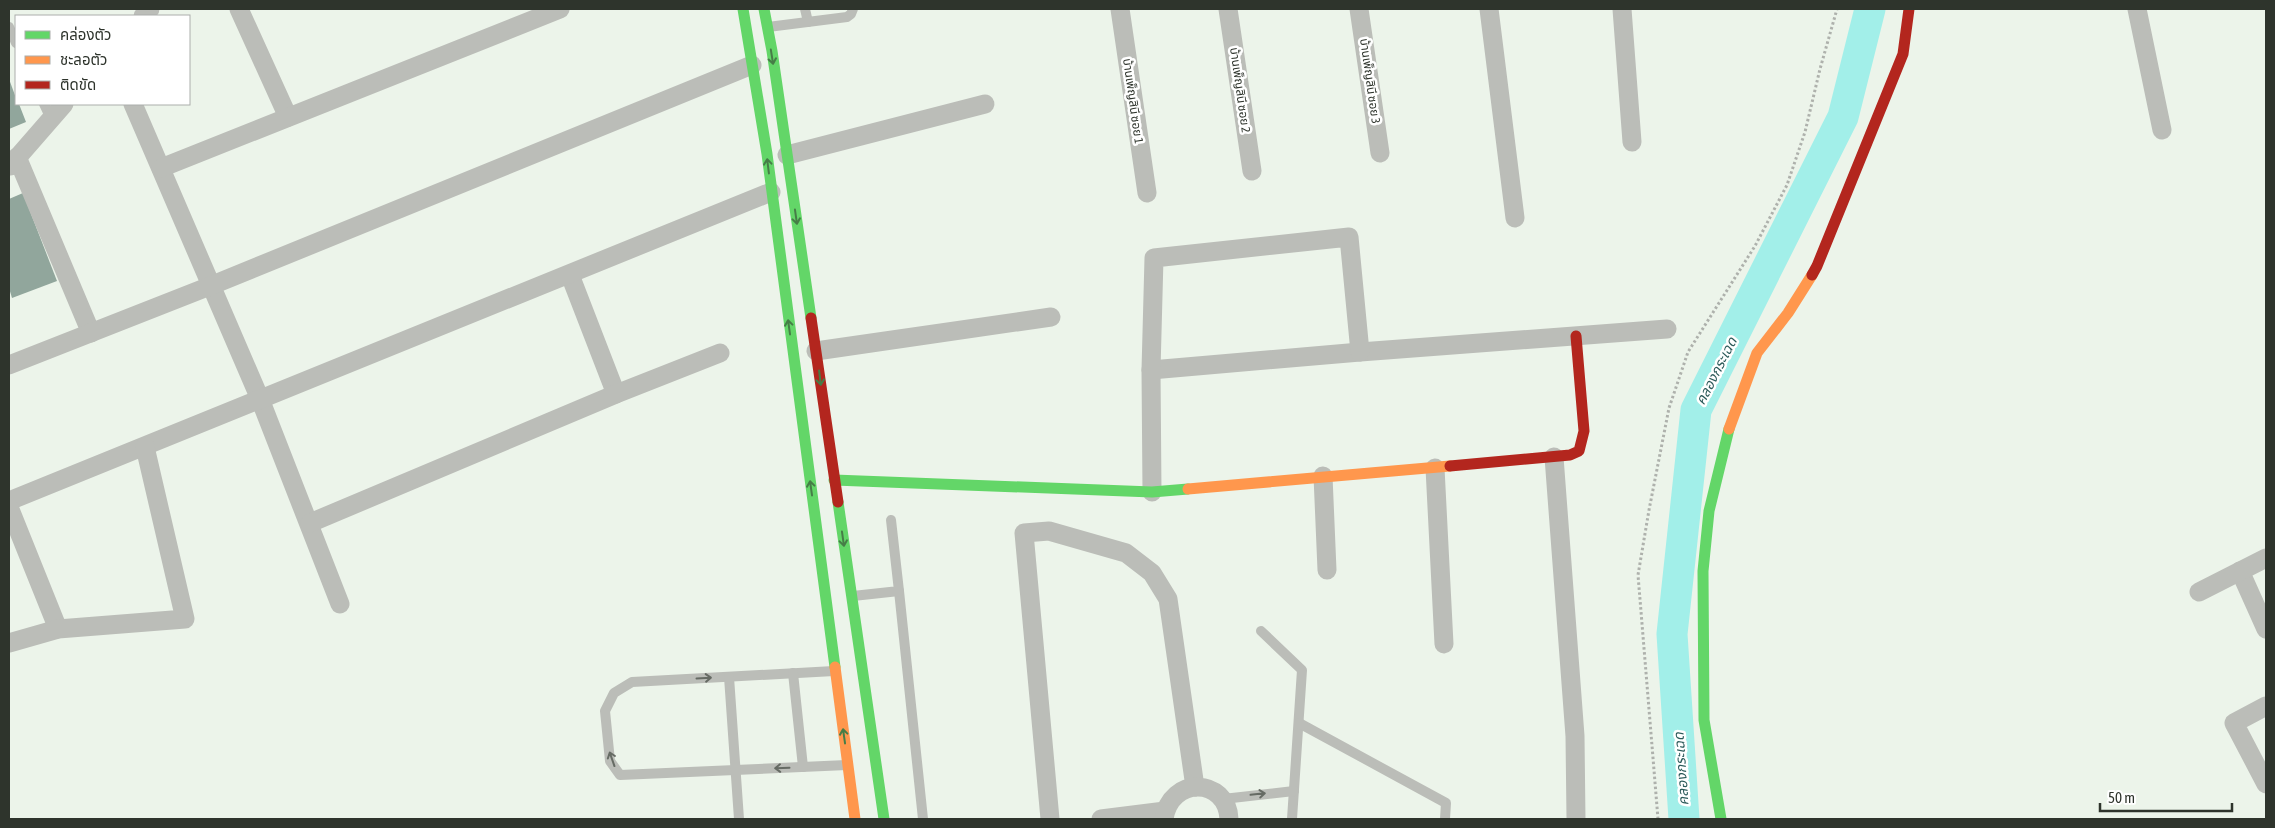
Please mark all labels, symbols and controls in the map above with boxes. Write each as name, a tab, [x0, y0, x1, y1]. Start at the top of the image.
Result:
legend	[15, 15, 190, 105]
text: คล่องตัว	[60, 26, 111, 43]
street label: บ้านเพ็ญสินี ซอย 3	[1357, 38, 1383, 124]
street label: บ้านเพ็ญสินี ซอย 2	[1227, 47, 1253, 133]
one-way arrow	[768, 48, 778, 64]
text: ชะลอตัว	[60, 51, 107, 68]
street label: บ้านเพ็ญสินี ซอย 1	[1120, 58, 1146, 145]
text: ติดขัด	[60, 76, 96, 93]
one-way arrow	[763, 159, 773, 175]
one-way arrow	[792, 209, 802, 225]
one-way arrow	[784, 320, 794, 336]
water label: คลองกระเฉด	[1692, 334, 1740, 407]
one-way arrow	[815, 370, 825, 386]
one-way arrow	[806, 481, 816, 497]
one-way arrow	[838, 531, 848, 547]
one-way arrow	[696, 674, 712, 683]
one-way arrow	[839, 729, 849, 745]
water label: คลองกระเฉด	[1670, 732, 1692, 806]
one-way arrow	[606, 751, 616, 767]
one-way arrow	[774, 763, 790, 772]
scale bar	[2100, 780, 2232, 812]
one-way arrow	[1250, 789, 1266, 799]
text: 50 m	[2108, 789, 2135, 806]

